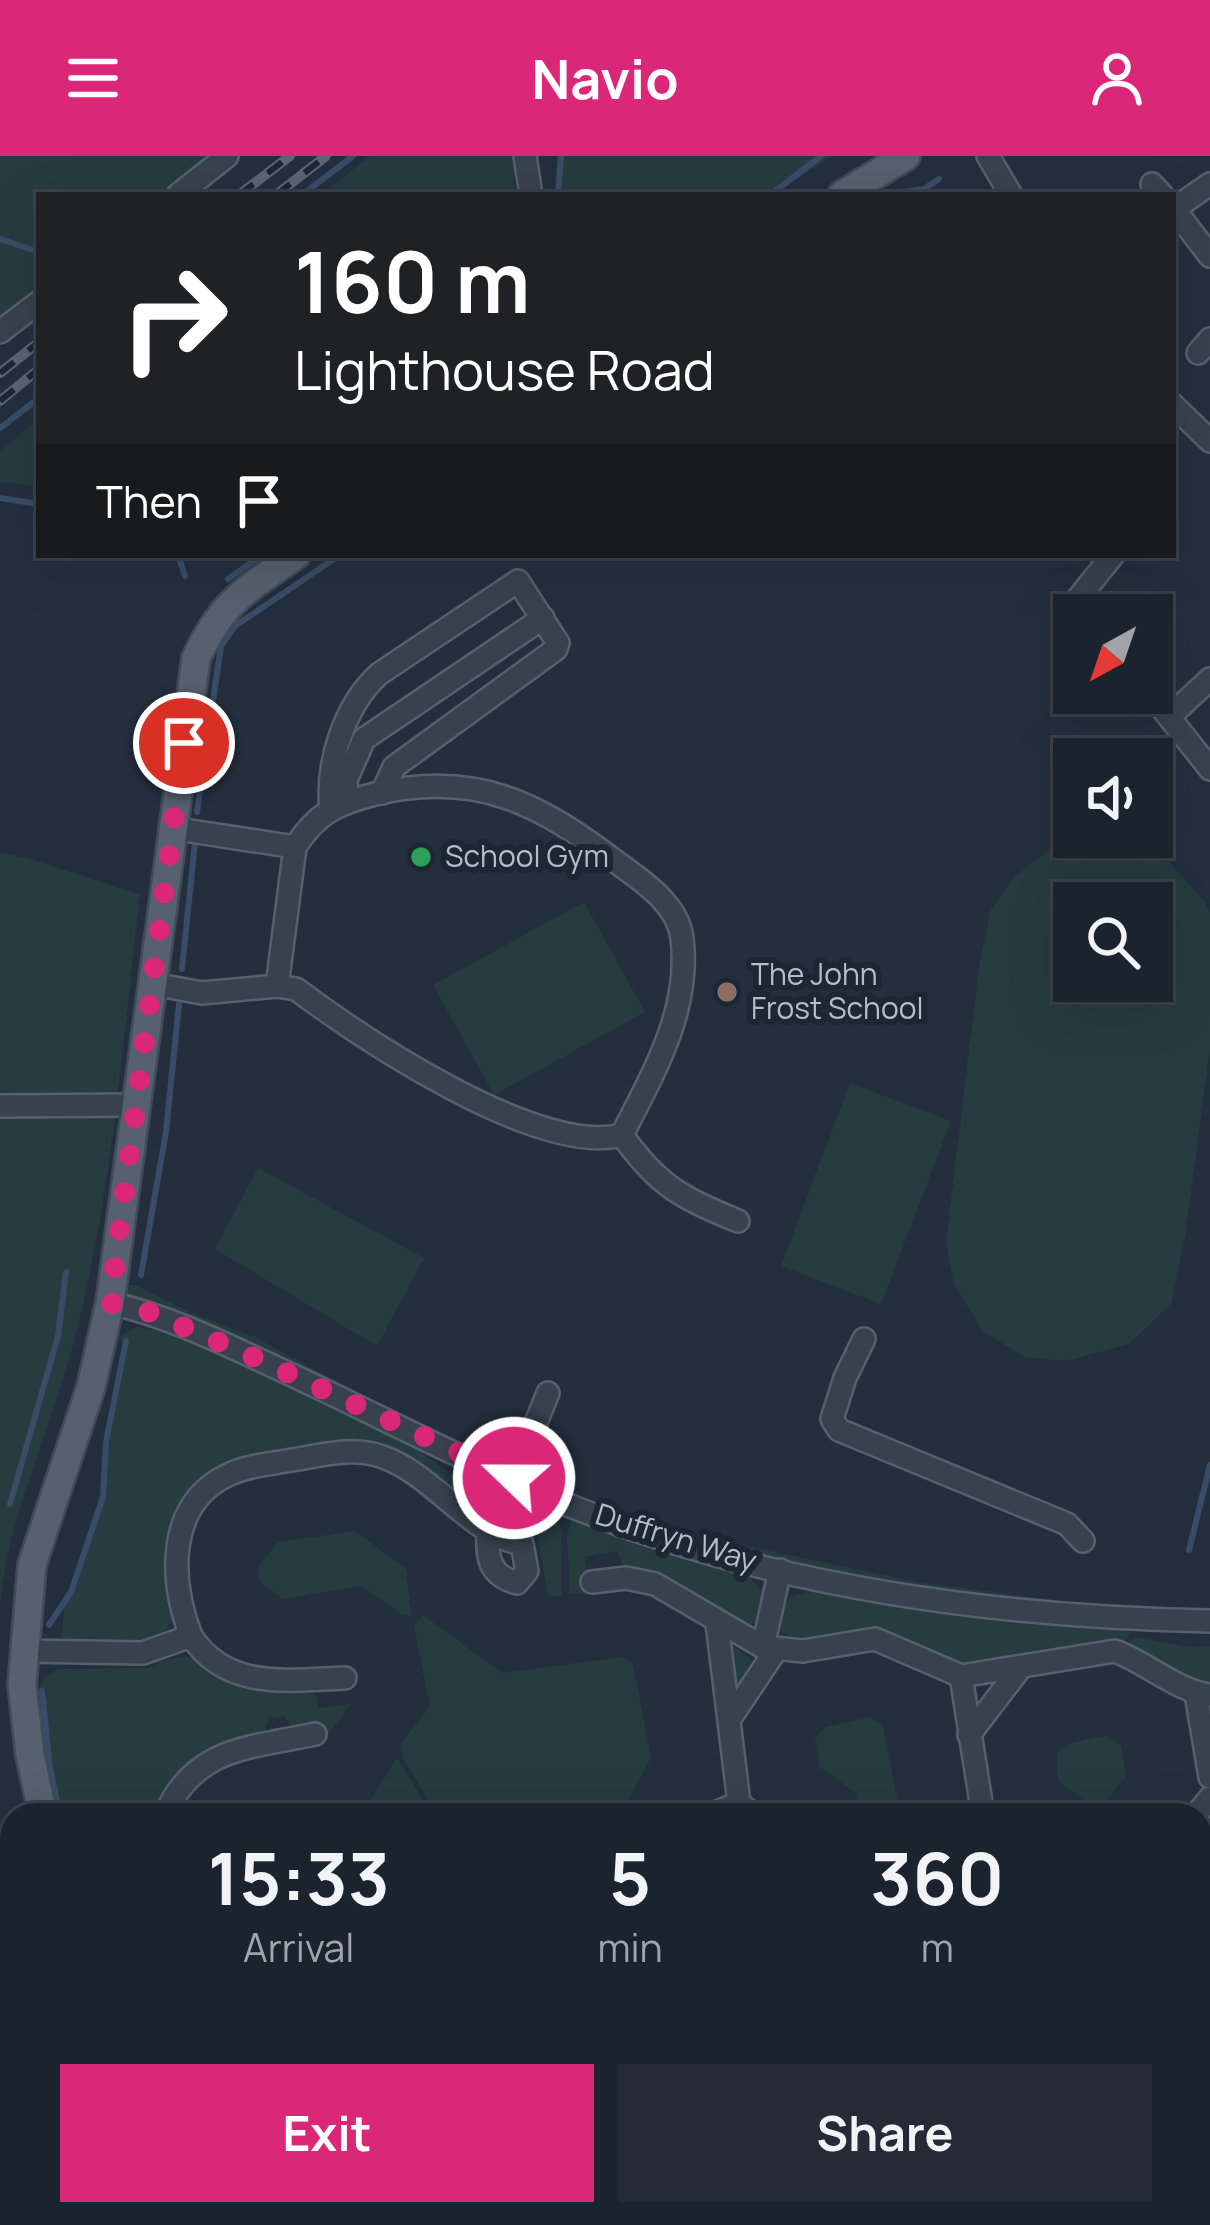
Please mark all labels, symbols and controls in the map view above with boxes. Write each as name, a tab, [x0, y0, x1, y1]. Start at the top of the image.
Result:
text: Navio	[531, 41, 679, 115]
icon: menu	[60, 45, 126, 111]
icon: person	[1084, 45, 1150, 111]
text: 160 m	[294, 223, 531, 338]
icon: right	[96, 240, 252, 396]
text: Lighthouse Road	[294, 332, 715, 406]
icon: arrive	[226, 468, 292, 534]
text: Then	[96, 470, 202, 532]
north arrow	[1053, 594, 1173, 714]
map controls	[1053, 594, 1173, 1002]
pin	[133, 692, 235, 794]
icon: arrive	[151, 710, 217, 776]
button: sound	[1053, 738, 1173, 858]
place label: School Gym	[445, 835, 609, 876]
marker: School Gym	[408, 844, 434, 870]
button: search	[1053, 882, 1173, 1002]
place label: The John Frost School	[751, 953, 923, 1028]
marker: The John Frost School	[714, 979, 740, 1005]
position arrow	[451, 1415, 577, 1541]
street label: Duffryn Way	[591, 1493, 762, 1581]
text: 15:33	[208, 1828, 390, 1927]
text: 5	[609, 1828, 651, 1927]
text: 360	[870, 1828, 1004, 1927]
text: Arrival	[243, 1920, 354, 1974]
text: min	[597, 1920, 663, 1974]
text: m	[921, 1920, 954, 1974]
button: Exit	[60, 2064, 594, 2202]
button: Share	[618, 2064, 1152, 2202]

